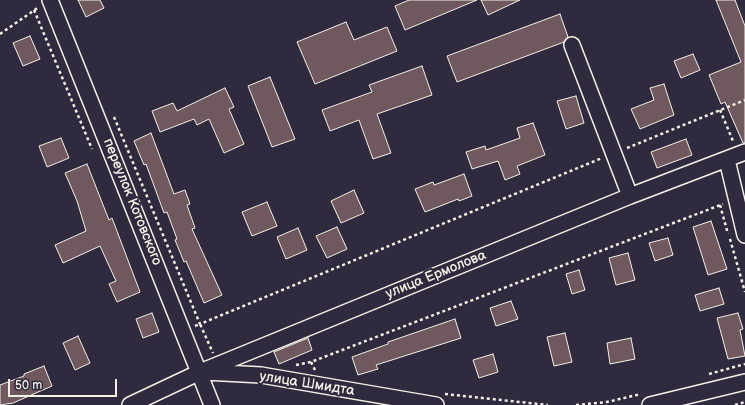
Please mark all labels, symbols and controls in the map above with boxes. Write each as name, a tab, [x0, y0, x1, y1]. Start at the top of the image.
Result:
street label: переулок Котовского	[99, 136, 165, 268]
street label: улица Ермолова	[383, 247, 489, 303]
street label: улица Шмидта	[258, 368, 356, 400]
scale bar	[10, 371, 119, 397]
text: 50 m	[15, 378, 42, 393]

